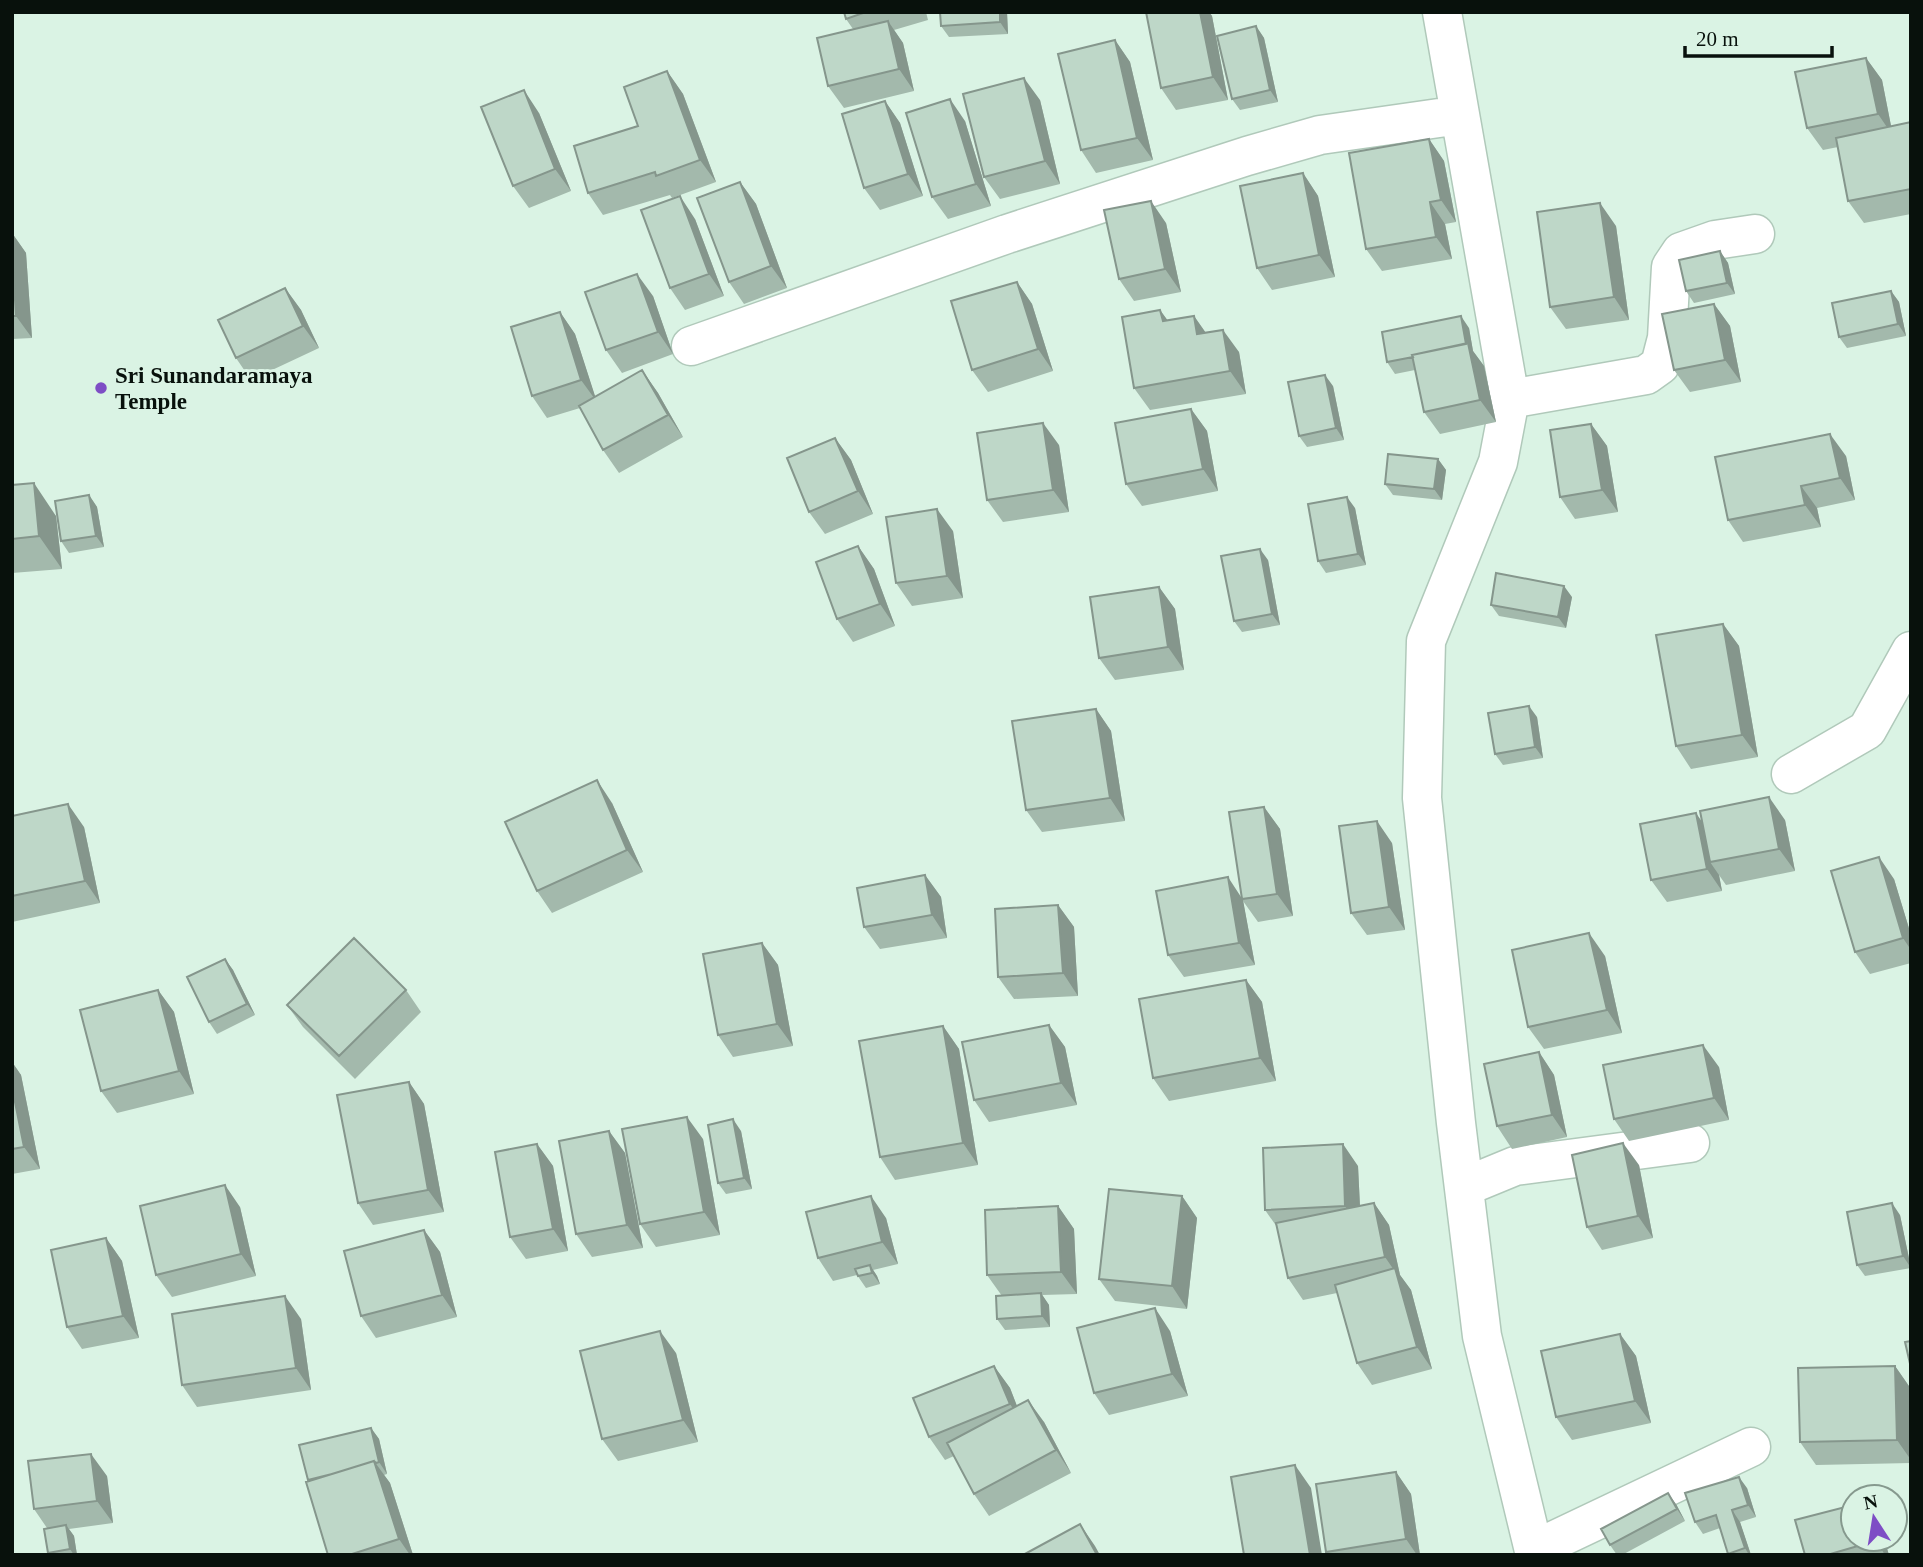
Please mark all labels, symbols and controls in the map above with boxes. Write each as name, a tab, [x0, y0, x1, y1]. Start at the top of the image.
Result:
scale bar	[1685, 14, 1832, 58]
text: 20 m	[1696, 27, 1739, 51]
place label: Sri Sunandaramaya Temple	[115, 363, 313, 414]
marker: Sri Sunandaramaya Temple	[93, 380, 109, 396]
north arrow	[1839, 1483, 1909, 1553]
text: N	[1862, 1490, 1880, 1514]

